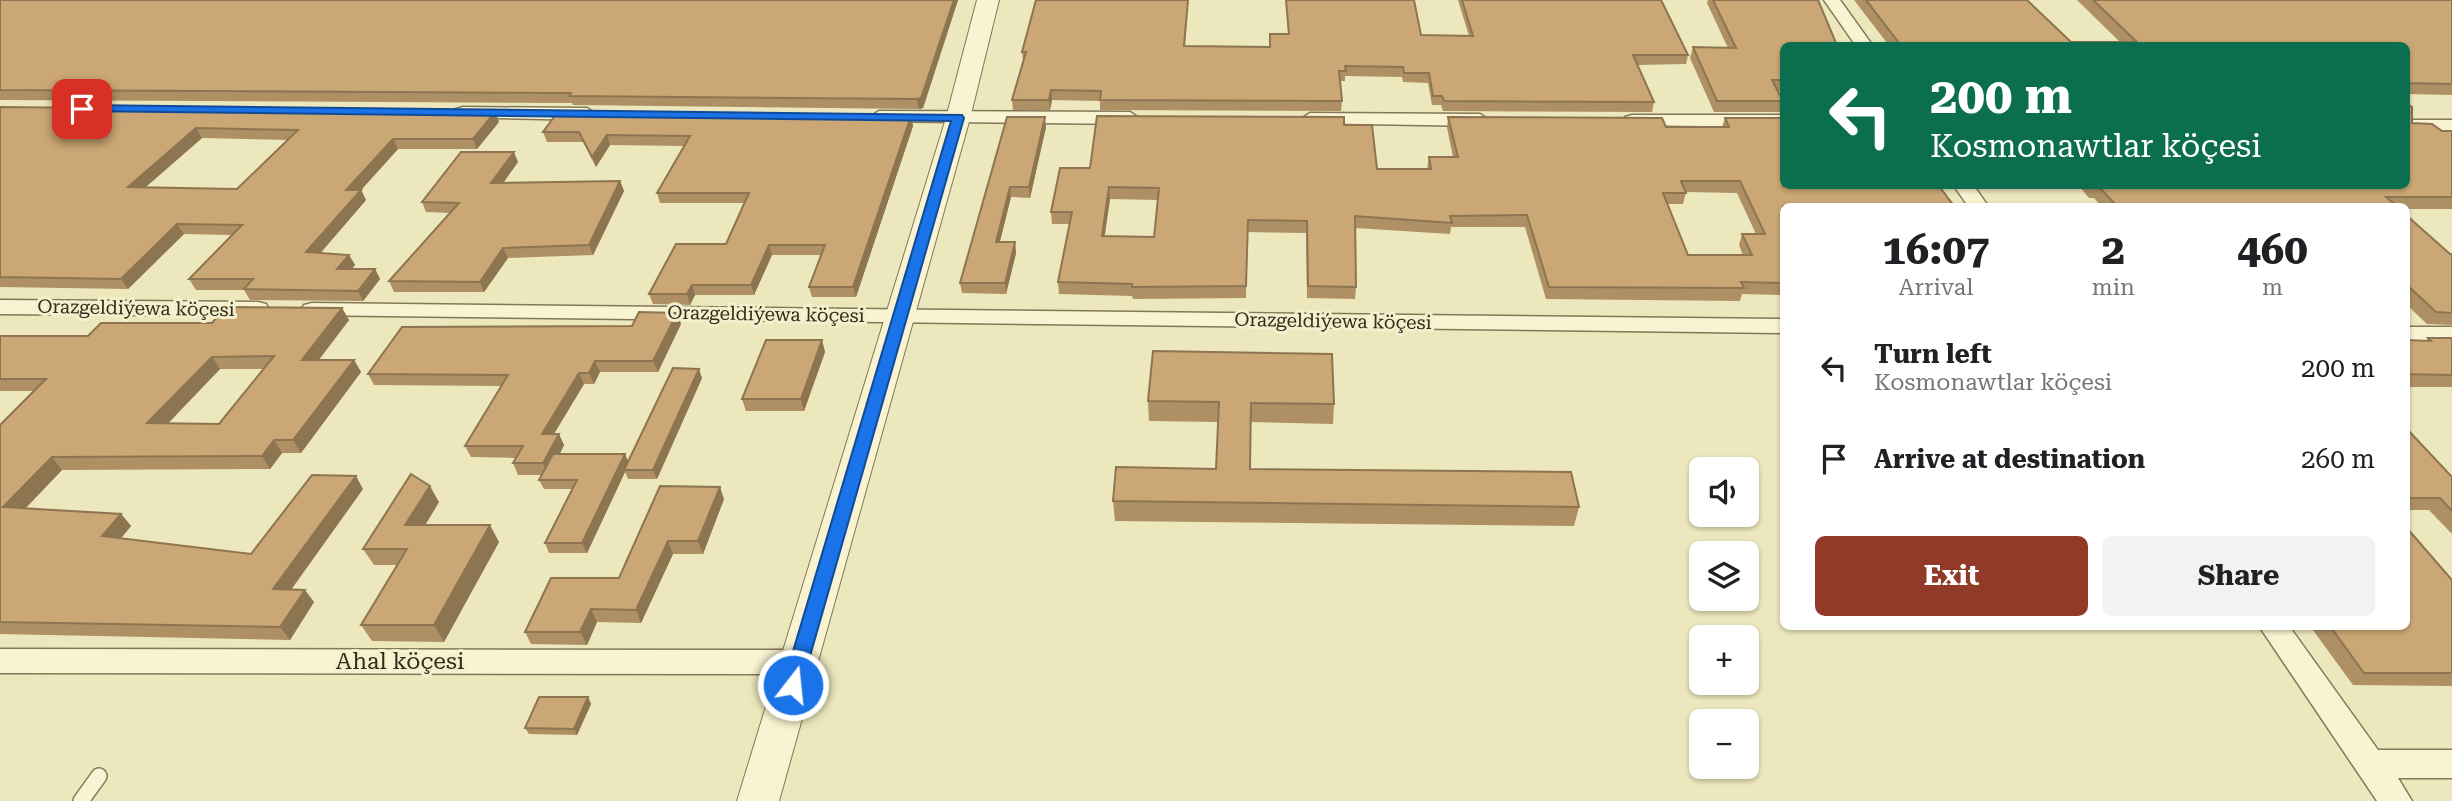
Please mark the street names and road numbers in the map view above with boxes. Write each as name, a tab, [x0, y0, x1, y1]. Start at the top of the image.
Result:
street label: Orazgeldiýewa köçesi	[37, 295, 235, 321]
street label: Orazgeldiýewa köçesi	[667, 301, 865, 327]
street label: Orazgeldiýewa köçesi	[1234, 308, 1432, 334]
street label: Ahal köçesi	[336, 648, 464, 675]

